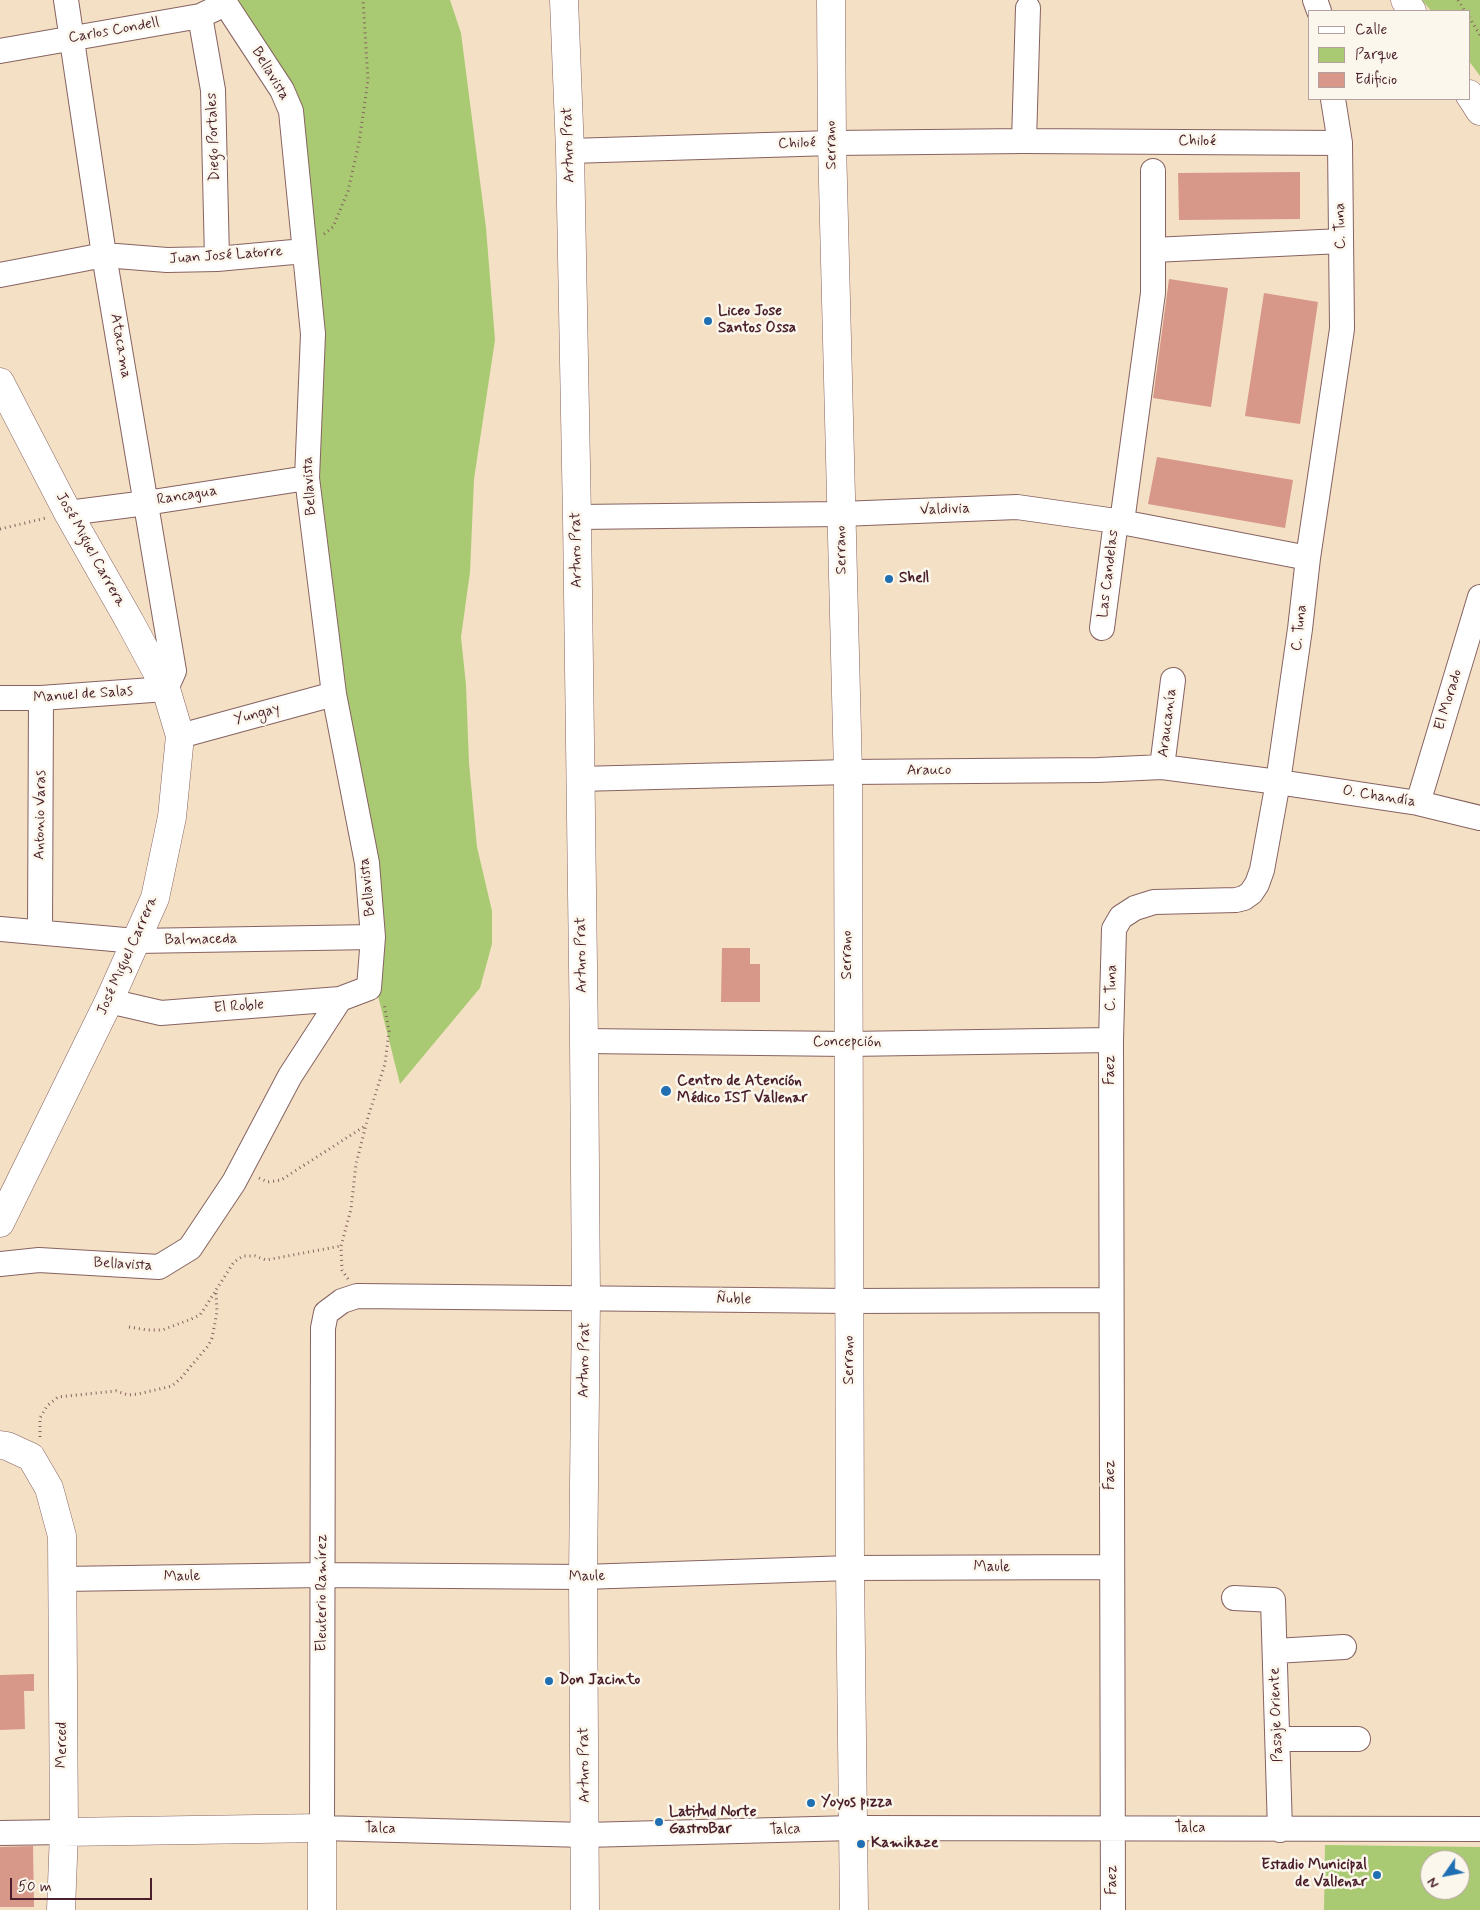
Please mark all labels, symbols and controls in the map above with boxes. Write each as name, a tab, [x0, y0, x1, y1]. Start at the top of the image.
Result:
legend	[1308, 10, 1470, 100]
street label: Carlos Condell	[67, 14, 161, 48]
text: Calle	[1355, 20, 1387, 40]
street label: Bellavista	[247, 44, 293, 104]
text: Parque	[1355, 45, 1398, 65]
text: Edificio	[1355, 70, 1397, 90]
street label: Diego Portales	[203, 92, 225, 182]
street label: Arturo Prat	[559, 107, 579, 183]
street label: Serrano	[823, 120, 841, 170]
street label: Chiloé	[1178, 133, 1216, 151]
street label: Chiloé	[778, 134, 816, 154]
street label: C. Tuna	[1332, 202, 1350, 250]
street label: Juan José Latorre	[169, 243, 283, 269]
place label: Liceo Jose Santos Ossa	[718, 303, 796, 338]
street label: Atacama	[105, 312, 135, 380]
marker: Liceo Jose Santos Ossa	[702, 315, 714, 327]
street label: Bellavista	[299, 456, 321, 516]
street label: Rancagua	[156, 482, 218, 510]
street label: José Miguel Carrera	[51, 490, 129, 610]
street label: Valdivia	[920, 500, 970, 520]
street label: Arturo Prat	[567, 512, 587, 588]
street label: Serrano	[833, 525, 851, 575]
street label: Las Candelas	[1095, 529, 1123, 619]
place label: Shell	[899, 570, 929, 588]
marker: Shell	[883, 573, 895, 585]
street label: C. Tuna	[1288, 604, 1312, 652]
street label: El Morado	[1431, 667, 1467, 733]
street label: Manuel de Salas	[33, 683, 133, 707]
street label: Araucanía	[1155, 687, 1181, 759]
street label: Yungay	[232, 700, 282, 730]
street label: Arauco	[907, 762, 951, 780]
street label: Antonio Varas	[31, 770, 51, 860]
street label: O. Chandía	[1341, 782, 1417, 812]
street label: Bellavista	[356, 857, 380, 917]
street label: José Miguel Carrera	[94, 894, 162, 1018]
street label: Arturo Prat	[572, 917, 592, 993]
street label: Balmaceda	[164, 930, 238, 950]
street label: Serrano	[839, 930, 857, 980]
street label: C. Tuna	[1102, 964, 1122, 1012]
street label: El Roble	[213, 996, 265, 1018]
street label: Concepción	[813, 1034, 881, 1052]
street label: Faez	[1102, 1055, 1120, 1085]
place label: Centro de Atención Médico IST Vallenar	[677, 1073, 808, 1108]
marker: Centro de Atención Médico IST Vallenar	[659, 1084, 673, 1098]
street label: Bellavista	[93, 1254, 153, 1276]
street label: Ñuble	[716, 1291, 752, 1309]
street label: Arturo Prat	[575, 1322, 595, 1398]
street label: Serrano	[841, 1335, 859, 1385]
street label: Faez	[1102, 1460, 1120, 1490]
street label: Eleuterio Ramírez	[314, 1534, 332, 1652]
street label: Maule	[974, 1559, 1010, 1577]
street label: Maule	[163, 1568, 201, 1586]
street label: Maule	[568, 1568, 606, 1586]
street label: Pasaje Oriente	[1266, 1667, 1288, 1763]
place label: Don Jacinto	[559, 1672, 640, 1690]
marker: Don Jacinto	[543, 1675, 555, 1687]
street label: Merced	[54, 1722, 72, 1768]
street label: Arturo Prat	[575, 1727, 595, 1803]
place label: Yoyos pizza	[821, 1794, 892, 1812]
marker: Yoyos pizza	[805, 1797, 817, 1809]
place label: Latitud Norte GastroBar	[669, 1804, 756, 1839]
marker: Latitud Norte GastroBar	[653, 1816, 665, 1828]
street label: Talca	[364, 1819, 396, 1839]
street label: Talca	[769, 1820, 801, 1840]
street label: Talca	[1174, 1820, 1206, 1838]
place label: Kamikaze	[871, 1835, 938, 1853]
marker: Kamikaze	[855, 1838, 867, 1850]
north arrow	[1420, 1850, 1470, 1900]
place label: Estadio Municipal de Vallenar	[1261, 1857, 1367, 1892]
street label: Faez	[1104, 1865, 1122, 1895]
scale bar	[12, 1868, 155, 1900]
marker: Estadio Municipal de Vallenar	[1371, 1869, 1383, 1881]
text: N	[1423, 1874, 1443, 1891]
text: 50 m	[18, 1877, 52, 1897]

